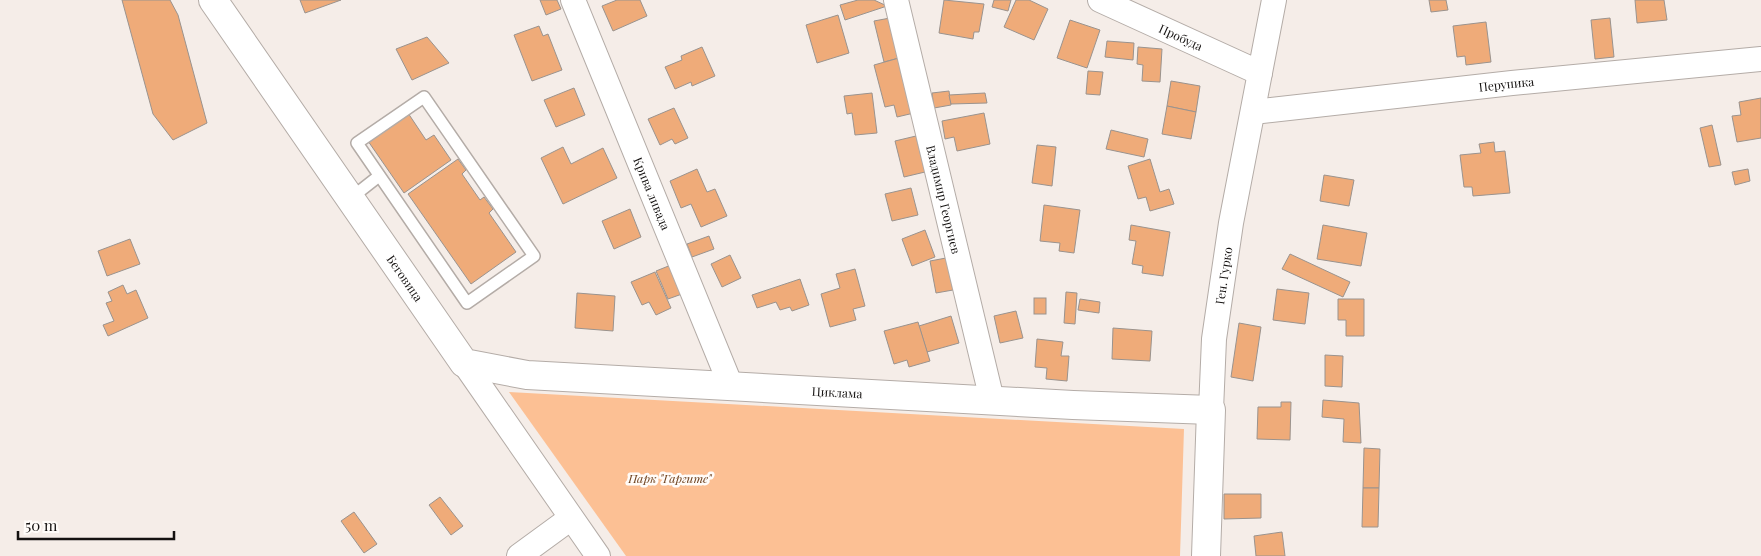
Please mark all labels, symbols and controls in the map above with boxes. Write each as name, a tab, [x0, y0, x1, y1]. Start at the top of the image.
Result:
street label: Пробуда	[1157, 20, 1205, 54]
street label: Перуника	[1478, 73, 1535, 95]
street label: Владимир Георгиев	[923, 143, 965, 256]
street label: Крива ливада	[630, 155, 674, 232]
street label: Ген. Гурко	[1211, 246, 1235, 306]
street label: Беговица	[384, 252, 427, 304]
street label: Циклама	[811, 383, 863, 401]
park label: Парк "Гаргите"	[627, 470, 713, 486]
scale bar	[18, 508, 174, 540]
text: 50 m	[25, 515, 58, 535]

